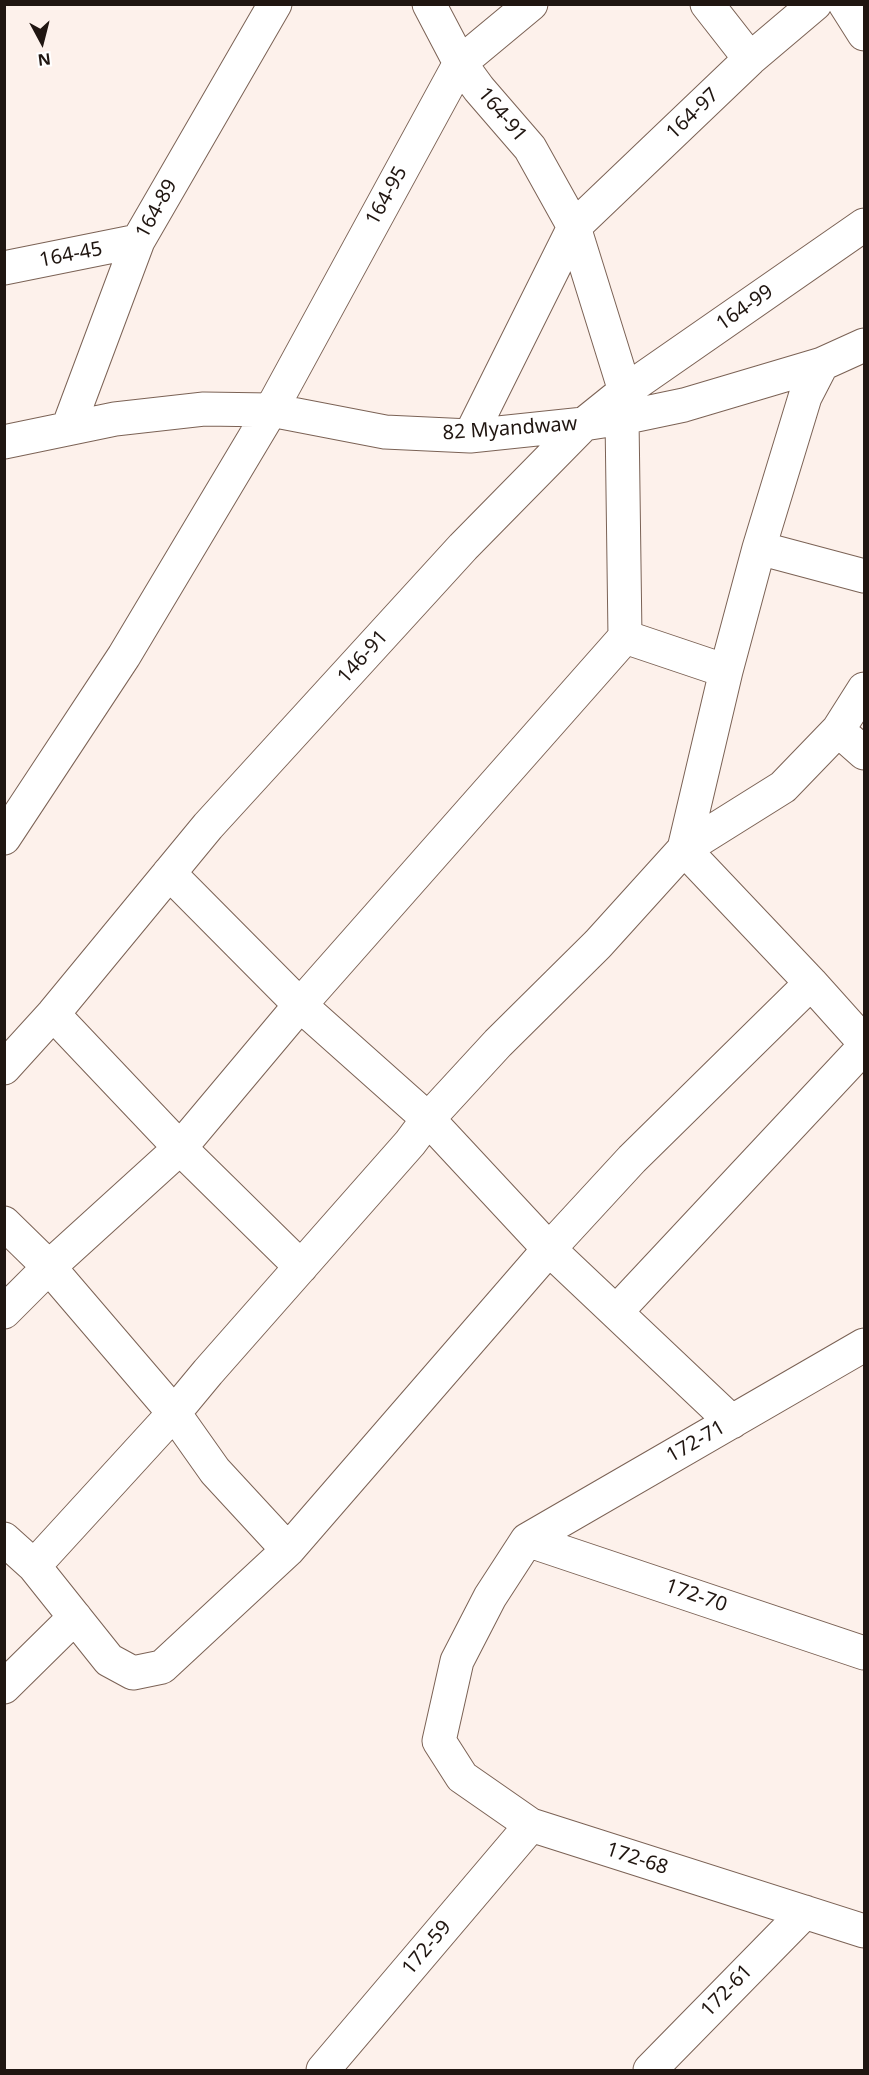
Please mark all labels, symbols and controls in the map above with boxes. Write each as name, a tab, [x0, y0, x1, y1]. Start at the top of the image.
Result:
north arrow	[12, 12, 72, 72]
text: N	[36, 48, 52, 72]
street label: 164-91	[472, 83, 532, 147]
street label: 164-97	[662, 83, 724, 145]
street label: 164-95	[361, 162, 413, 230]
street label: 164-89	[131, 175, 183, 243]
street label: 164-45	[37, 237, 105, 273]
street label: 164-99	[712, 280, 778, 336]
street label: 82 Myandwaw	[442, 412, 578, 446]
street label: 146-91	[333, 625, 393, 689]
street label: 172-71	[662, 1416, 730, 1468]
street label: 172-70	[662, 1574, 730, 1618]
street label: 172-68	[603, 1838, 671, 1880]
street label: 172-59	[397, 1916, 457, 1980]
street label: 172-61	[696, 1960, 758, 2022]

